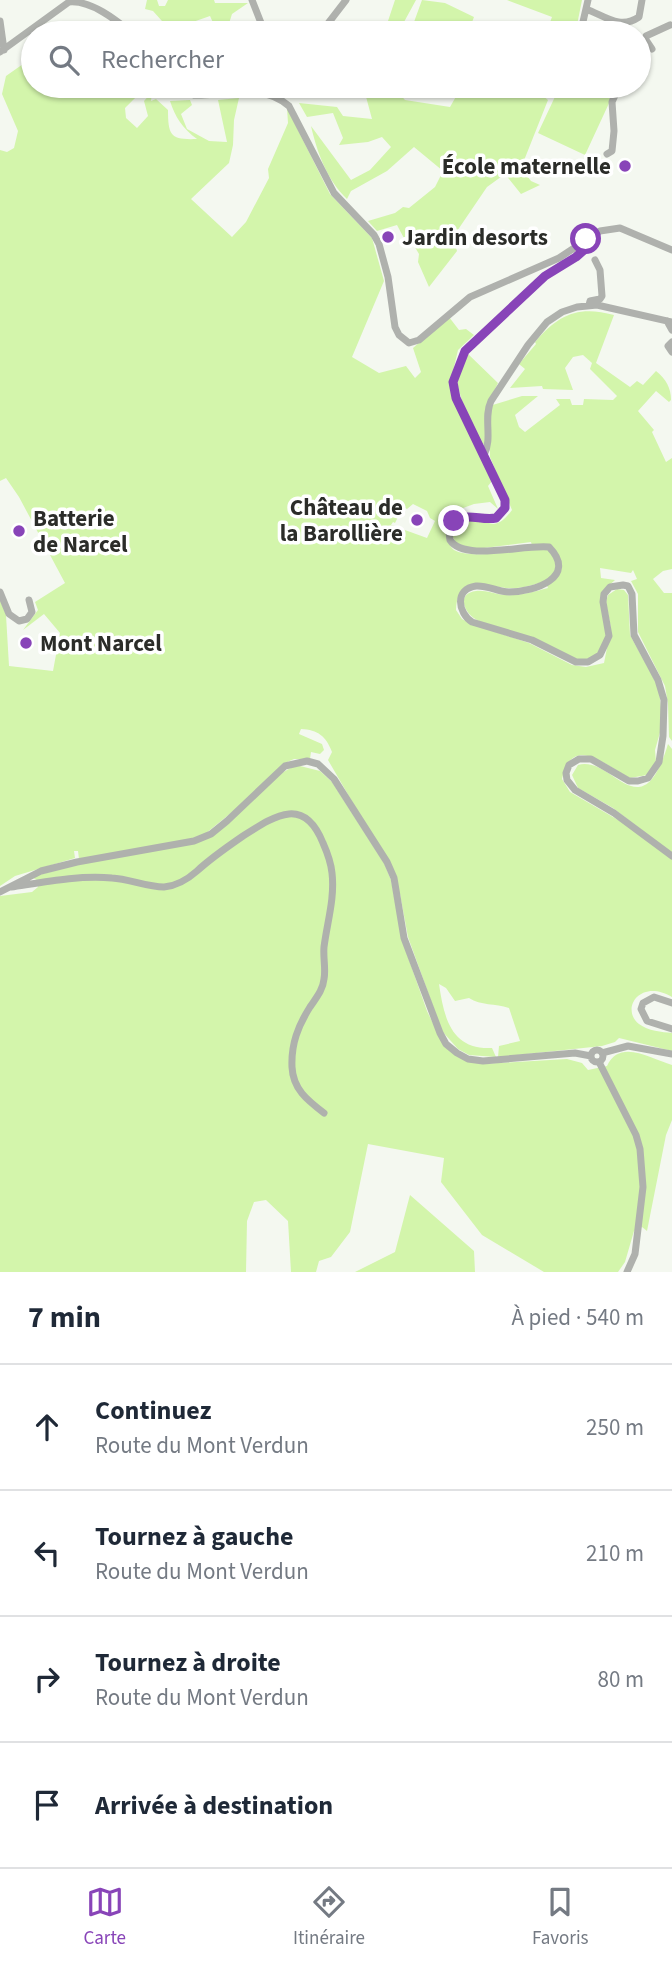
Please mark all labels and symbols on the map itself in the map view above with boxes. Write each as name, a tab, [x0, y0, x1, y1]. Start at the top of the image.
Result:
place label: École maternelle	[442, 150, 611, 183]
marker: École maternelle	[617, 158, 633, 174]
place label: Jardin desorts	[402, 221, 548, 254]
route start	[570, 223, 601, 254]
marker: Jardin desorts	[380, 229, 396, 245]
place label: Château de la Barollière	[280, 491, 403, 550]
place label: Batterie de Narcel	[33, 502, 128, 561]
route end	[438, 505, 469, 536]
marker: Château de la Barollière	[409, 512, 425, 528]
marker: Batterie de Narcel	[11, 523, 27, 539]
place label: Mont Narcel	[40, 627, 162, 660]
marker: Mont Narcel	[18, 635, 34, 651]

